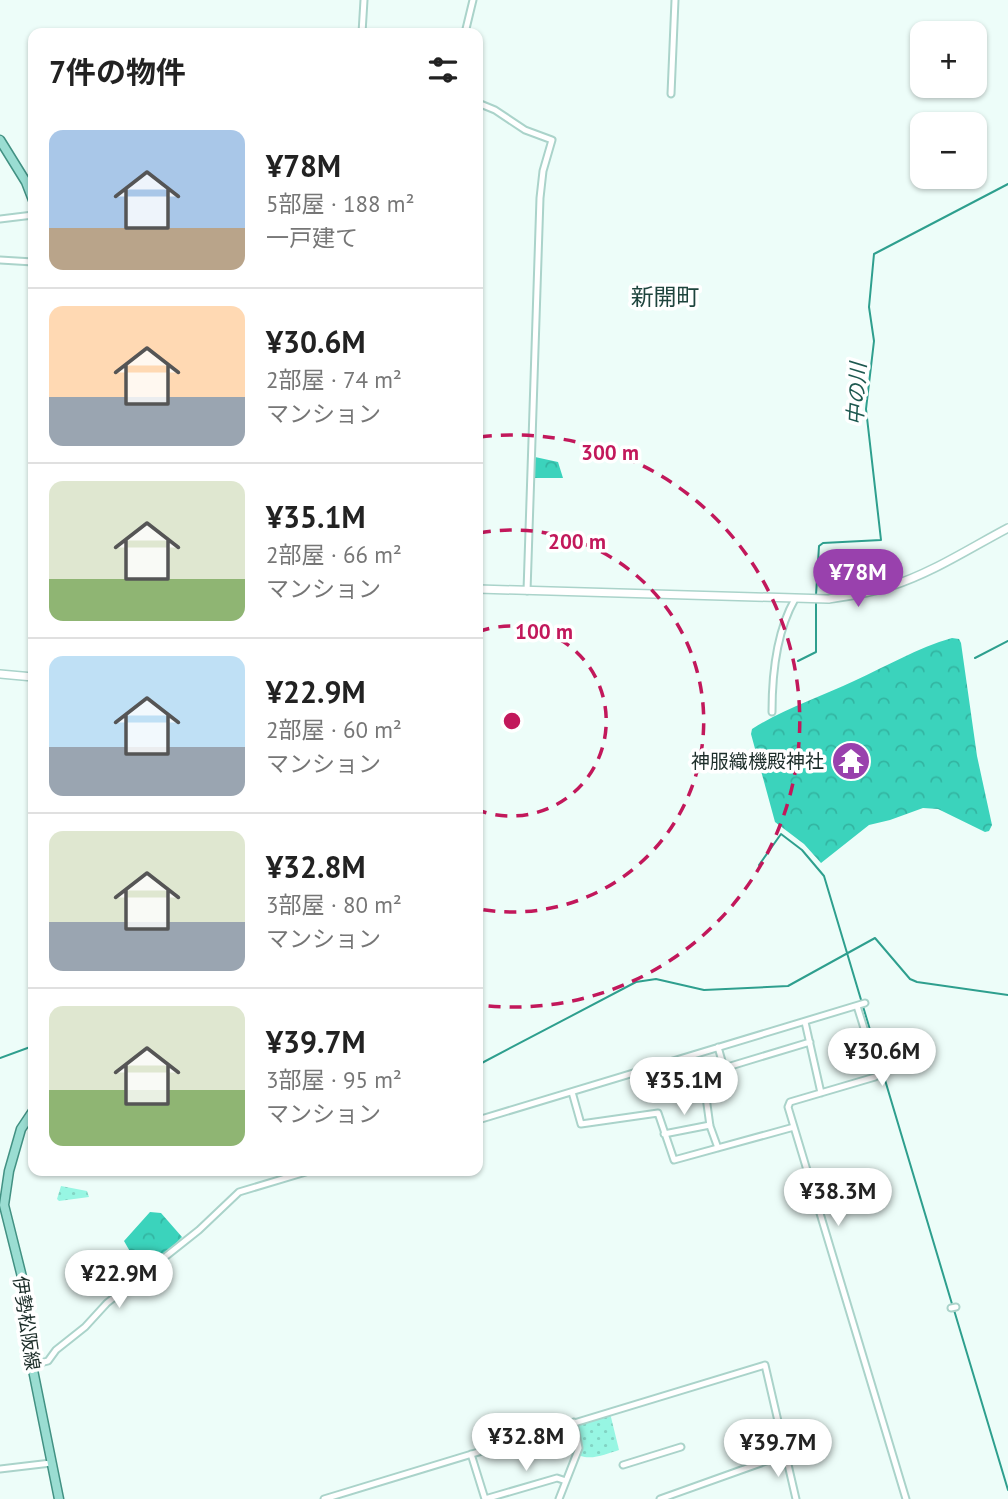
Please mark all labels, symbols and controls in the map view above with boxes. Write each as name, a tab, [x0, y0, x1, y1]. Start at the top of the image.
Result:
map controls	[910, 21, 987, 189]
button: +	[910, 21, 987, 98]
icon: filters	[424, 51, 462, 89]
text: 7件の物件	[49, 52, 186, 91]
button: −	[910, 112, 987, 189]
text: ¥78M	[266, 146, 341, 185]
icon: home	[105, 158, 189, 242]
text: 5部屋 · 188 m²	[266, 189, 414, 218]
text: 一戸建て	[266, 223, 358, 252]
district label: 新開町	[631, 282, 700, 311]
text: ¥30.6M	[266, 322, 365, 361]
icon: home	[105, 334, 189, 418]
water label: 中の川	[841, 360, 872, 426]
text: 2部屋 · 74 m²	[266, 365, 402, 394]
text: マンション	[266, 399, 381, 428]
text: 300 m	[581, 439, 639, 466]
text: ¥35.1M	[266, 497, 365, 536]
icon: home	[105, 509, 189, 593]
text: 200 m	[548, 528, 606, 555]
text: 2部屋 · 66 m²	[266, 540, 402, 569]
pin: ¥78M	[817, 550, 899, 609]
text: ¥78M	[829, 557, 887, 586]
text: マンション	[266, 574, 381, 603]
text: 100 m	[515, 618, 573, 645]
text: ¥22.9M	[266, 672, 365, 711]
icon: home	[105, 684, 189, 768]
centre of rings	[500, 709, 524, 733]
text: 2部屋 · 60 m²	[266, 715, 402, 744]
temple icon: 神服織機殿神社	[830, 740, 872, 782]
text: マンション	[266, 749, 381, 778]
place label: 神服織機殿神社	[691, 749, 824, 773]
text: ¥32.8M	[266, 847, 365, 886]
icon: home	[105, 859, 189, 943]
text: 3部屋 · 80 m²	[266, 890, 402, 919]
text: マンション	[266, 924, 381, 953]
text: ¥39.7M	[266, 1022, 365, 1061]
pin: ¥30.6M	[825, 1028, 939, 1088]
icon: home	[105, 1034, 189, 1118]
text: ¥30.6M	[844, 1036, 920, 1065]
pin: ¥35.1M	[627, 1058, 741, 1117]
text: 3部屋 · 95 m²	[266, 1065, 402, 1094]
text: ¥35.1M	[646, 1065, 722, 1094]
text: マンション	[266, 1099, 381, 1128]
pin: ¥38.3M	[781, 1168, 895, 1228]
text: ¥38.3M	[800, 1176, 876, 1205]
pin: ¥22.9M	[62, 1250, 176, 1310]
text: ¥22.9M	[81, 1258, 157, 1287]
street label: 伊勢松阪線	[9, 1274, 45, 1372]
pin: ¥32.8M	[469, 1414, 583, 1473]
pin: ¥39.7M	[721, 1420, 835, 1479]
text: ¥32.8M	[488, 1421, 564, 1450]
text: ¥39.7M	[740, 1427, 816, 1456]

